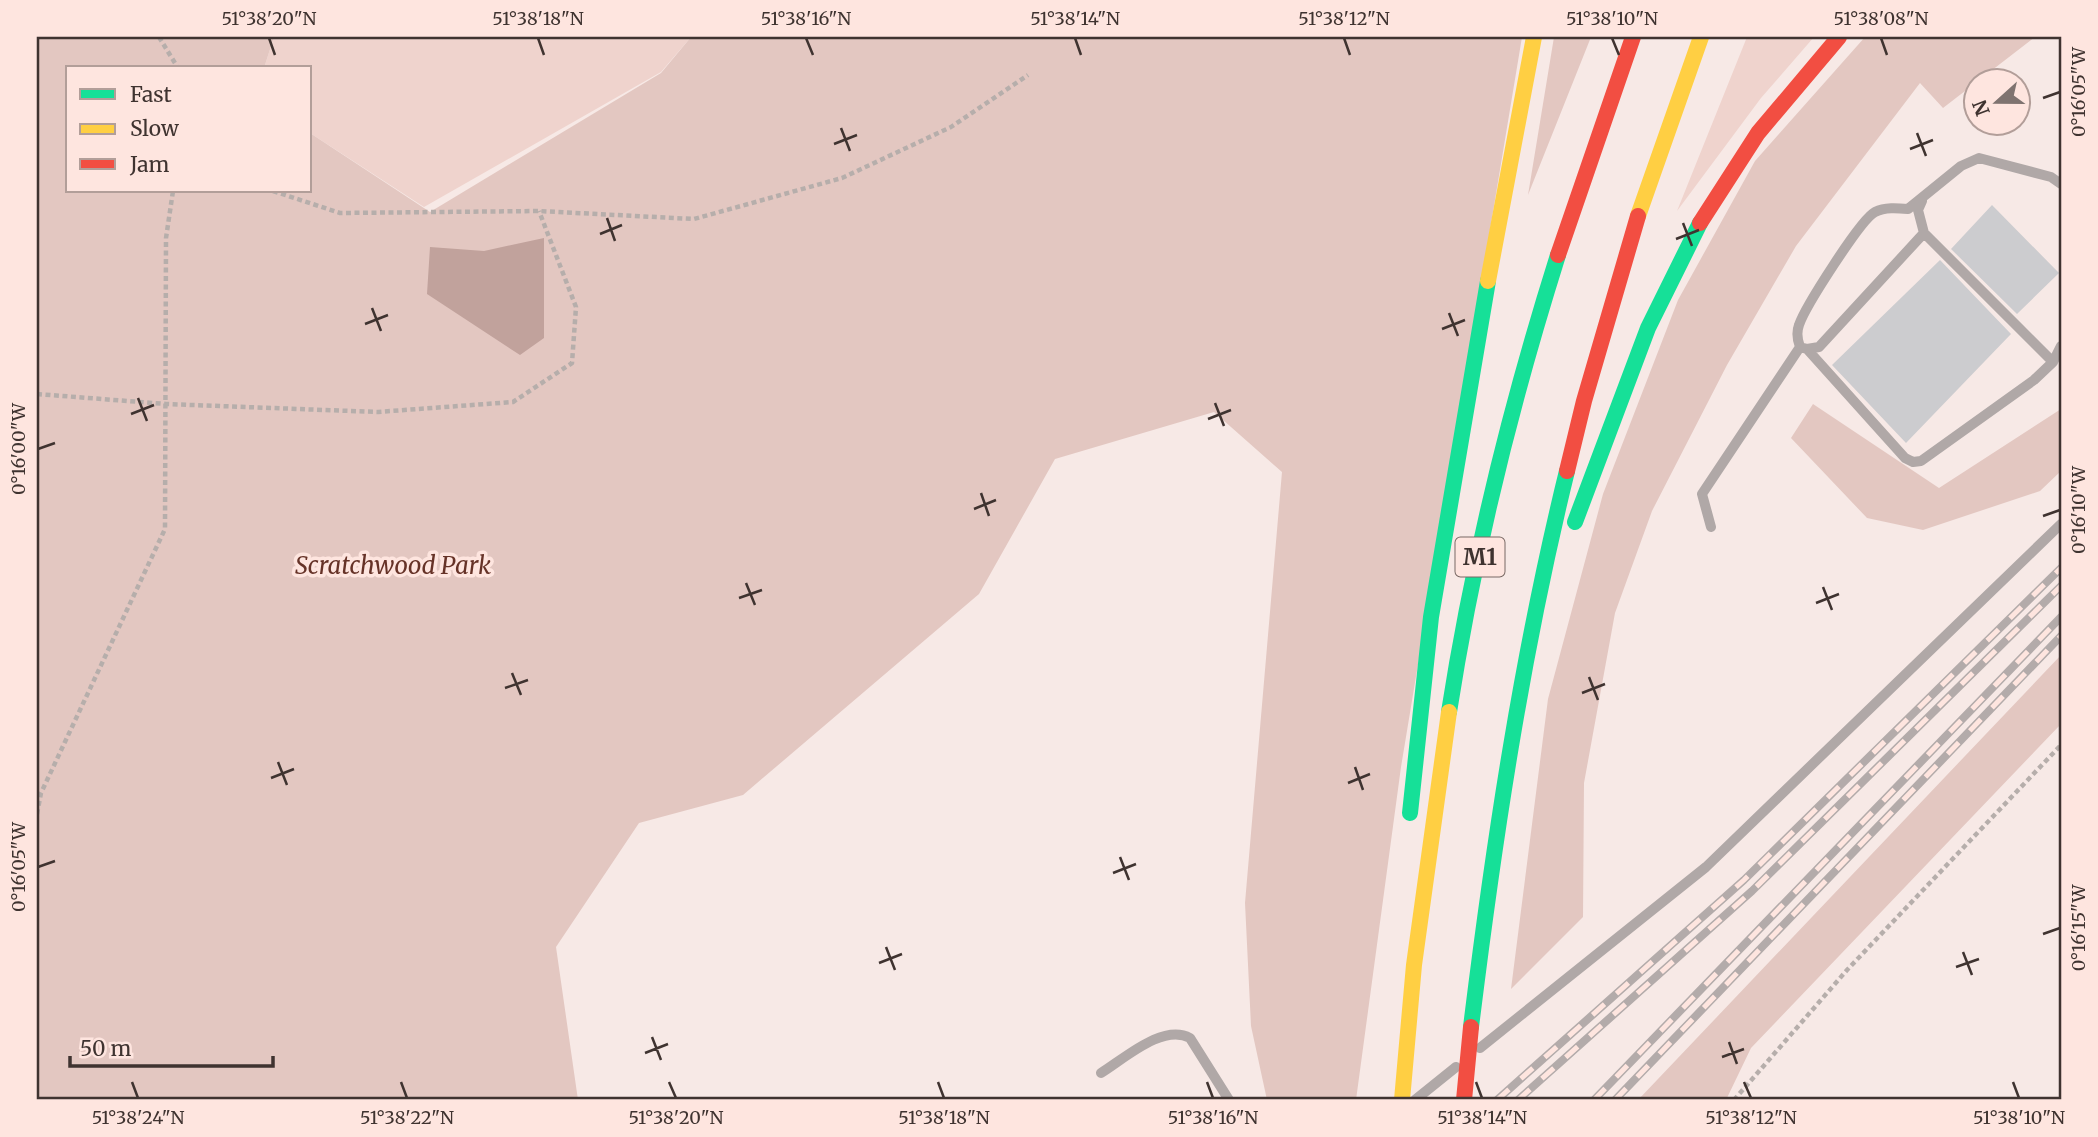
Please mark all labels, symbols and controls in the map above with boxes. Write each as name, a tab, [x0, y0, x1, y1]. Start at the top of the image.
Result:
text: 51°38'20"N	[221, 7, 317, 30]
text: 51°38'18"N	[492, 7, 584, 30]
text: 51°38'16"N	[761, 7, 851, 30]
text: 51°38'14"N	[1030, 7, 1120, 30]
text: 51°38'12"N	[1298, 7, 1390, 30]
text: 51°38'10"N	[1566, 7, 1658, 30]
text: 51°38'08"N	[1834, 7, 1929, 30]
text: 0°16'05"W	[2067, 46, 2090, 137]
legend	[66, 66, 312, 192]
north arrow	[1962, 66, 2032, 136]
text: Fast	[130, 81, 172, 108]
text: N	[1967, 97, 1995, 119]
text: Slow	[130, 115, 179, 142]
text: Jam	[129, 151, 169, 178]
text: 0°16'00"W	[7, 402, 30, 495]
text: 0°16'10"W	[2067, 465, 2090, 554]
road number: M1	[1456, 538, 1504, 576]
park label: Scratchwood Park	[295, 550, 491, 581]
text: 0°16'05"W	[7, 821, 30, 912]
text: 0°16'15"W	[2067, 884, 2090, 971]
scale bar	[70, 1025, 273, 1069]
text: 50 m	[80, 1035, 131, 1062]
text: 51°38'24"N	[92, 1106, 184, 1129]
text: 51°38'22"N	[360, 1106, 454, 1129]
text: 51°38'20"N	[628, 1106, 724, 1129]
text: 51°38'18"N	[898, 1106, 990, 1129]
text: 51°38'16"N	[1168, 1106, 1258, 1129]
text: 51°38'14"N	[1437, 1106, 1527, 1129]
text: 51°38'12"N	[1705, 1106, 1797, 1129]
text: 51°38'10"N	[1973, 1106, 2065, 1129]

